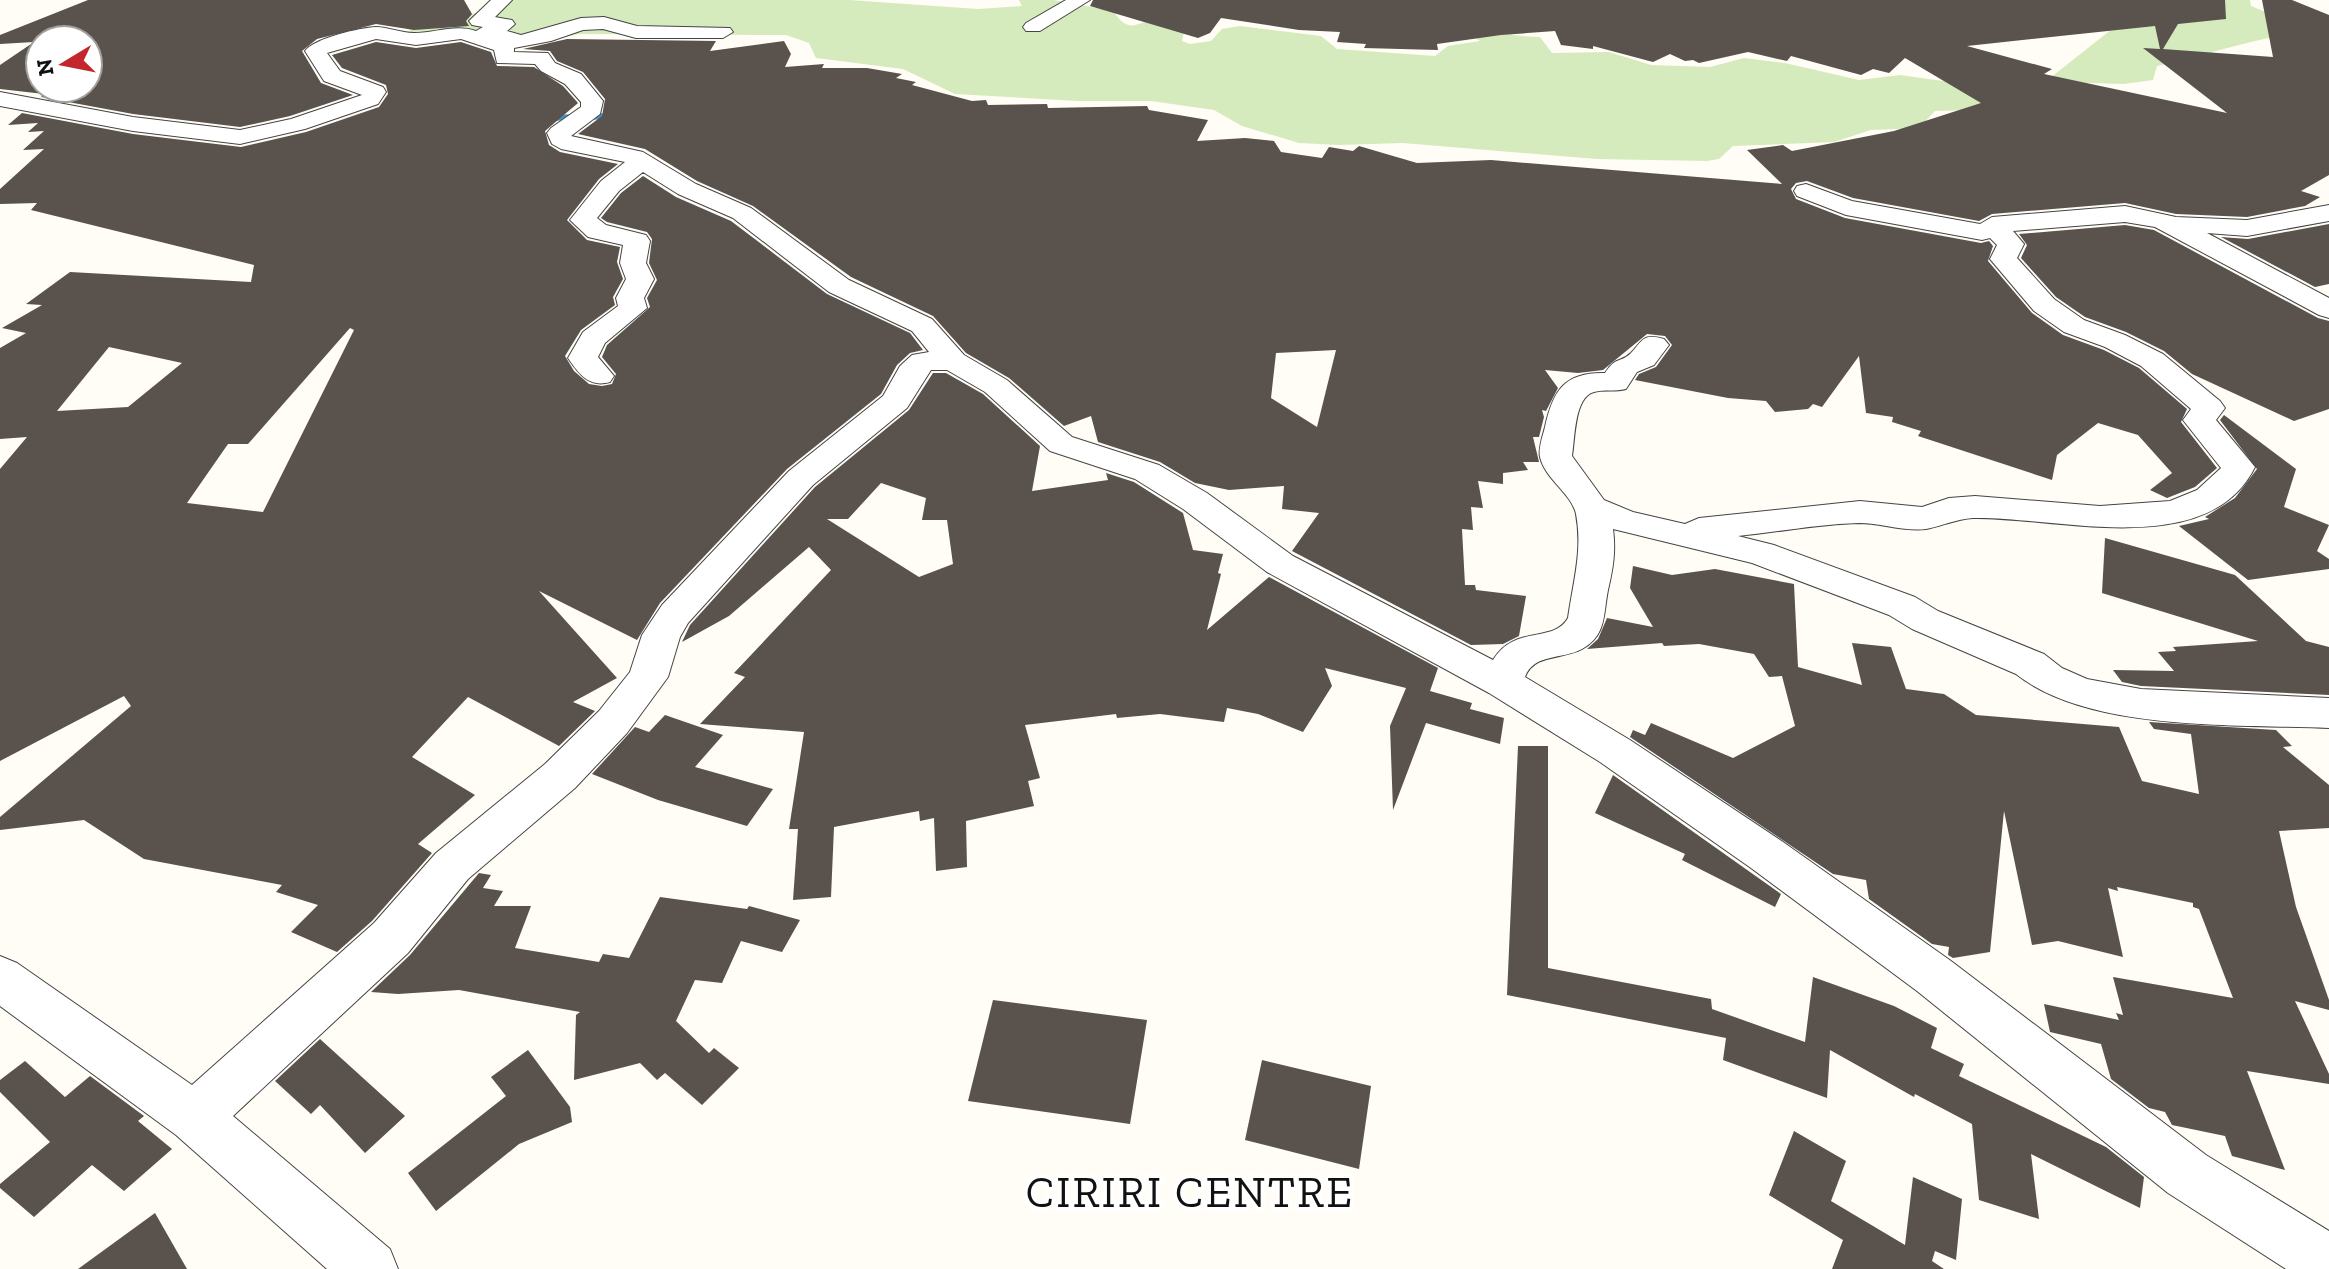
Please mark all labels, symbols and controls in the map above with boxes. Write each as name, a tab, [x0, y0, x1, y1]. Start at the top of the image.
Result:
north arrow	[24, 24, 104, 104]
text: N	[30, 57, 60, 78]
district label: CIRIRI CENTRE	[1026, 1165, 1354, 1218]

